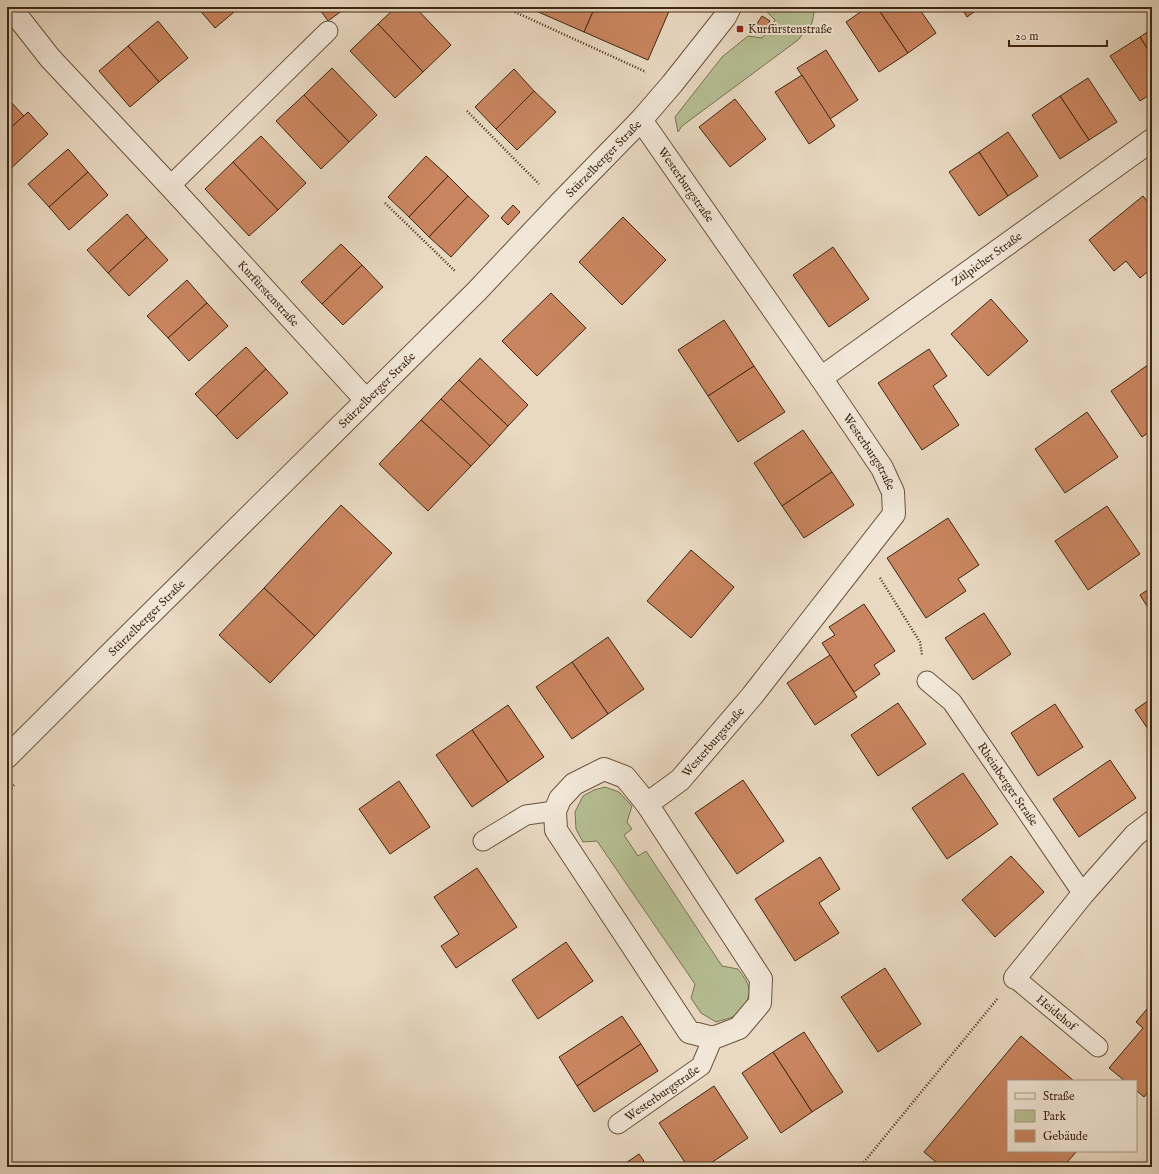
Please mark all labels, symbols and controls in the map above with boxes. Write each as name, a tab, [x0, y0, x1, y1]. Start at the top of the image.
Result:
place label: Kurfürstenstraße	[748, 22, 833, 37]
scale bar	[1009, 22, 1107, 48]
marker: Kurfürstenstraße	[735, 24, 745, 34]
text: 20 m	[1015, 29, 1038, 44]
street label: Stürzelberger Straße	[563, 117, 645, 201]
street label: Westerburgstraße	[655, 145, 717, 226]
street label: Zülpicher Straße	[949, 229, 1025, 290]
street label: Kurfürstenstraße	[234, 258, 302, 330]
street label: Stürzelberger Straße	[336, 349, 419, 432]
street label: Westerburgstraße	[839, 411, 898, 493]
street label: Stürzelberger Straße	[105, 577, 189, 660]
street label: Westerburgstraße	[679, 704, 748, 780]
street label: Rheinberger Straße	[974, 740, 1042, 829]
street label: Heidehof	[1033, 992, 1081, 1036]
street label: Westerburgstraße	[622, 1062, 703, 1125]
legend	[1007, 1080, 1137, 1152]
text: Straße	[1043, 1089, 1075, 1104]
text: Park	[1043, 1109, 1066, 1124]
text: Gebäude	[1043, 1129, 1088, 1144]

